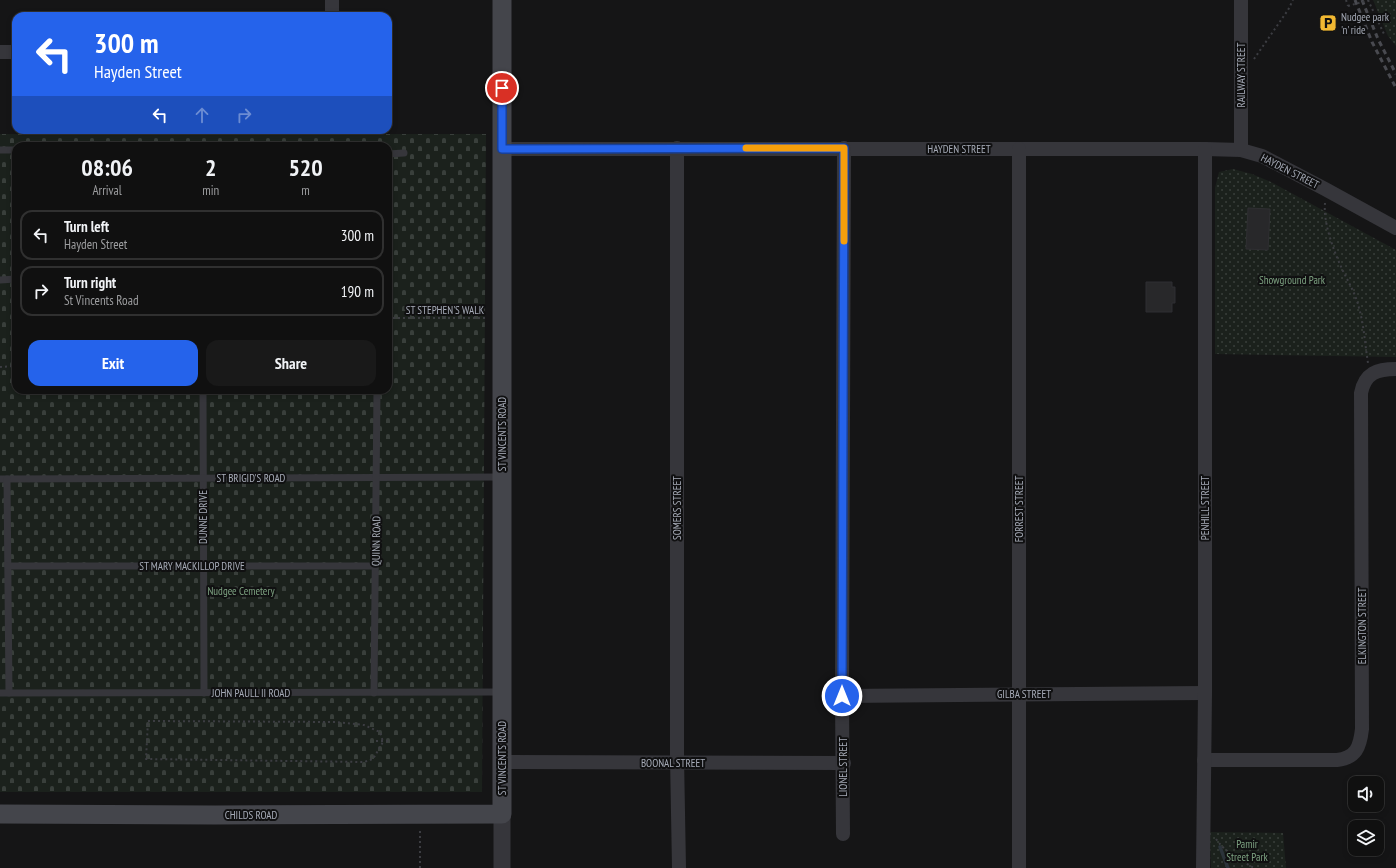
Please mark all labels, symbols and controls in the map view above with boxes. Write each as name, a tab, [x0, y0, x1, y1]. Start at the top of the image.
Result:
place label: Nudgee park 'n' ride	[1341, 10, 1390, 37]
parking icon: Nudgee park 'n' ride	[1318, 13, 1338, 33]
text: 300 m	[94, 24, 158, 61]
icon: left	[28, 28, 80, 80]
street label: RAILWAY STREET	[1234, 43, 1248, 107]
text: Hayden Street	[94, 60, 182, 83]
pin	[485, 71, 519, 105]
icon: arrive	[491, 77, 513, 99]
icon: left	[149, 104, 171, 126]
icon: ahead	[191, 104, 213, 126]
icon: right	[233, 104, 255, 126]
street label: HAYDEN STREET	[927, 142, 991, 156]
street label: HAYDEN STREET	[1259, 150, 1322, 192]
text: 08:06	[81, 152, 133, 183]
text: 2	[205, 152, 216, 183]
text: 520	[288, 152, 323, 183]
text: Arrival	[92, 182, 122, 199]
text: min	[202, 182, 219, 199]
text: m	[301, 182, 310, 199]
text: Turn left	[64, 217, 109, 236]
icon: left	[30, 224, 52, 246]
text: 300 m	[341, 226, 374, 245]
text: Hayden Street	[64, 236, 127, 253]
text: Turn right	[64, 273, 116, 292]
park label: Showground Park	[1259, 273, 1326, 287]
icon: right	[30, 280, 52, 302]
text: 190 m	[341, 282, 374, 301]
text: St Vincents Road	[64, 292, 139, 309]
street label: ST STEPHEN'S WALK	[406, 303, 485, 317]
button: Exit	[28, 340, 198, 386]
button: Share	[206, 340, 376, 386]
street label: ST VINCENTS ROAD	[495, 397, 509, 471]
street label: ST BRIGID'S ROAD	[217, 471, 286, 485]
street label: SOMERS STREET	[670, 476, 684, 540]
street label: FORREST STREET	[1012, 476, 1026, 542]
street label: PENHILL STREET	[1198, 476, 1212, 540]
street label: DUNNE DRIVE	[196, 490, 210, 544]
street label: QUINN ROAD	[369, 516, 383, 566]
street label: ST MARY MACKILLOP DRIVE	[139, 559, 245, 573]
park label: Nudgee Cemetery	[207, 584, 275, 598]
street label: ELKINGTON STREET	[1355, 588, 1369, 664]
position arrow	[821, 675, 863, 717]
street label: JOHN PAULL II ROAD	[211, 686, 290, 700]
street label: GILBA STREET	[997, 687, 1051, 701]
street label: ST VINCENTS ROAD	[495, 721, 509, 795]
street label: LIONEL STREET	[836, 737, 850, 797]
street label: BOONAL STREET	[641, 756, 705, 770]
map controls	[1348, 776, 1384, 856]
button: sound	[1348, 776, 1384, 812]
street label: CHILDS ROAD	[225, 808, 278, 822]
button: layers	[1348, 820, 1384, 856]
park label: Pamir Street Park	[1226, 837, 1268, 864]

